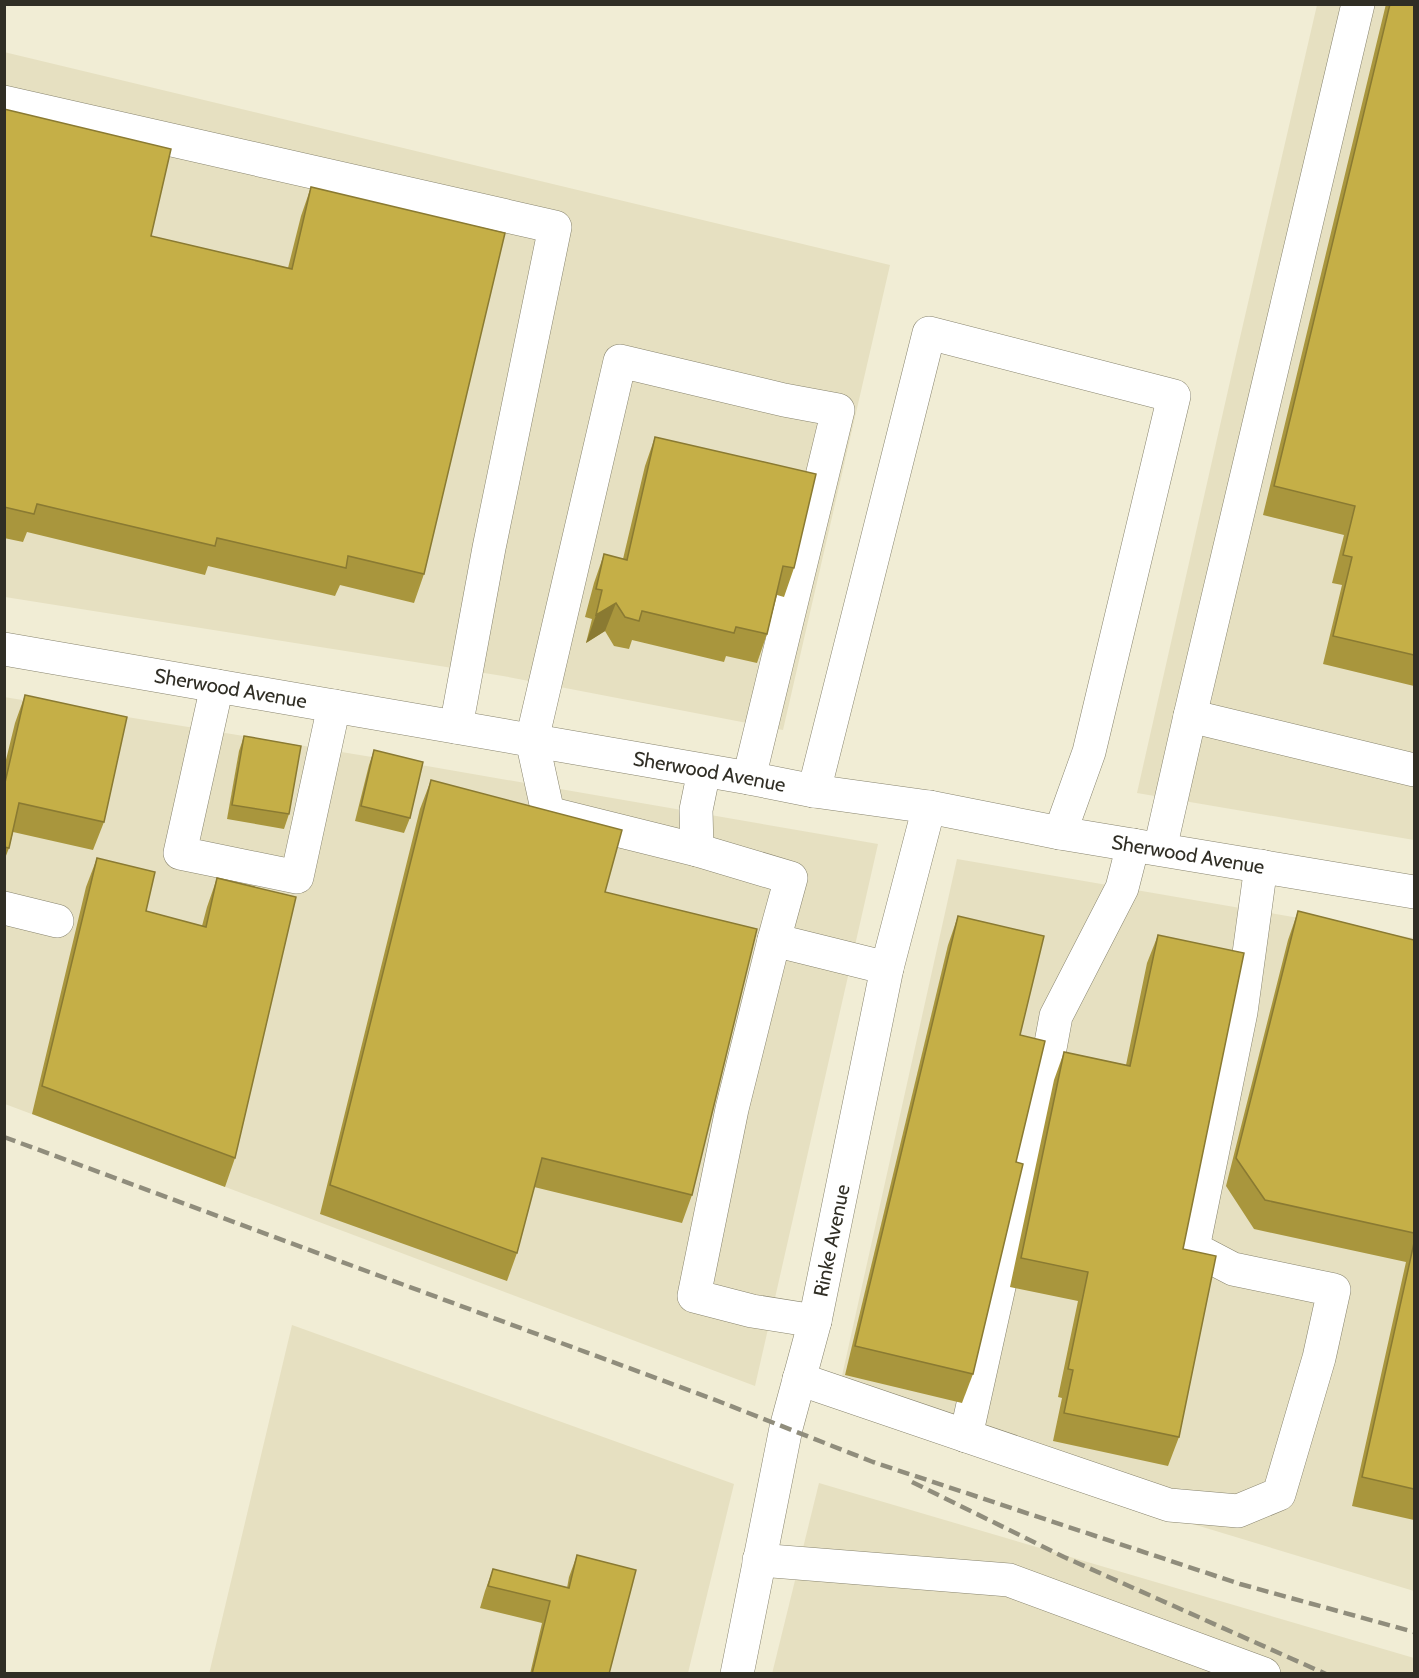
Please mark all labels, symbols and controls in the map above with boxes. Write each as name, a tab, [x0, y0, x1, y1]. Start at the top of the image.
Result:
street label: Sherwood Avenue	[152, 663, 309, 713]
street label: Sherwood Avenue	[631, 746, 788, 797]
street label: Sherwood Avenue	[1110, 830, 1266, 879]
street label: Rinke Avenue	[808, 1182, 855, 1299]

